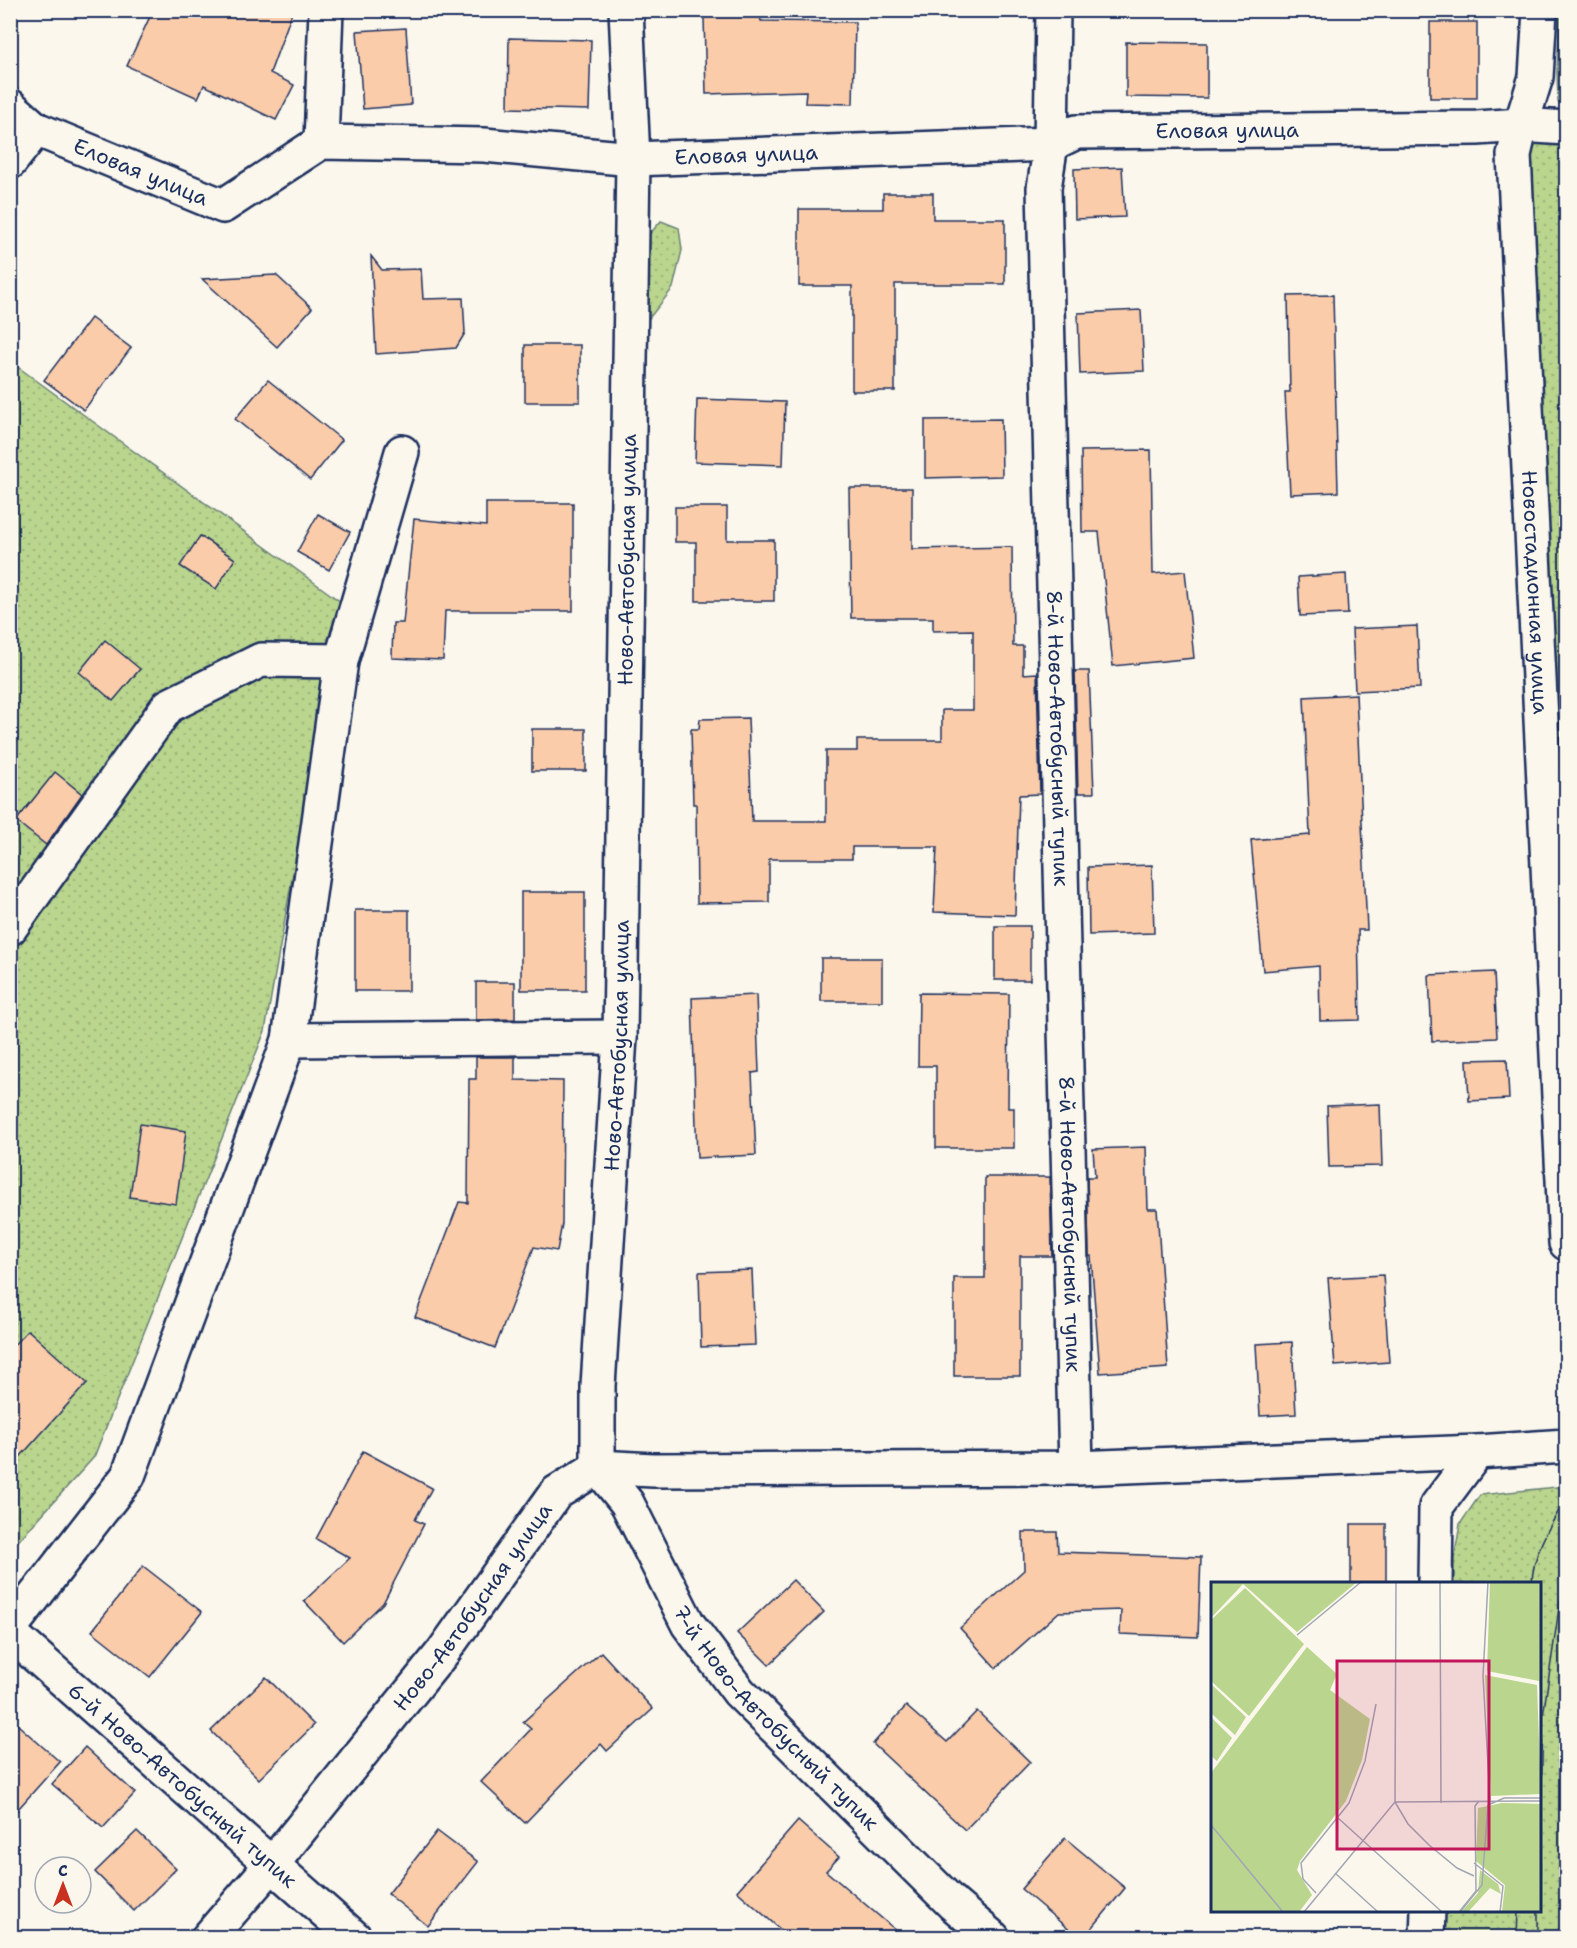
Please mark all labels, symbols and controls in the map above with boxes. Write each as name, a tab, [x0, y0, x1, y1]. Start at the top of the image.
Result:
street label: Еловая улица	[1155, 116, 1299, 145]
street label: Еловая улица	[69, 132, 212, 212]
street label: Еловая улица	[674, 138, 818, 172]
street label: Ново-Автобусная улица	[611, 434, 643, 686]
street label: Новостадионная улица	[1515, 470, 1555, 715]
street label: 8-й Ново-Автобусный тупик	[1040, 590, 1075, 887]
street label: Ново-Автобусная улица	[598, 920, 636, 1172]
street label: 8-й Ново-Автобусный тупик	[1052, 1076, 1088, 1373]
street label: Ново-Автобусная улица	[387, 1497, 559, 1717]
inset map	[1211, 1582, 1541, 1912]
street label: 7-й Ново-Автобусный тупик	[667, 1600, 885, 1837]
street label: 6-й Ново-Автобусный тупик	[62, 1677, 303, 1894]
north arrow	[33, 1855, 93, 1915]
text: С	[58, 1860, 68, 1881]

